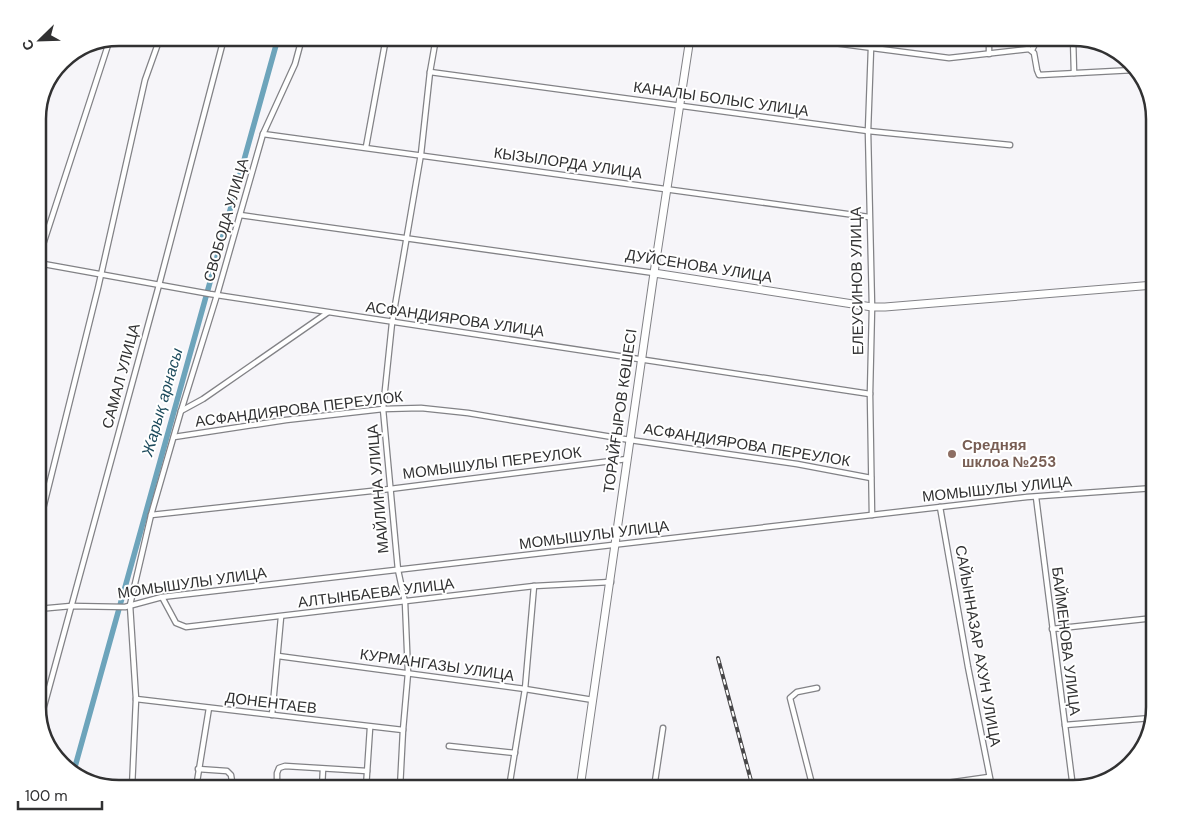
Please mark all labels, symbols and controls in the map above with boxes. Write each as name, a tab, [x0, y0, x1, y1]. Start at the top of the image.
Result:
north arrow	[15, 15, 65, 65]
text: С	[18, 37, 38, 53]
street label: КАНАЛЫ БОЛЫС УЛИЦА	[632, 77, 810, 121]
street label: КЫЗЫЛОРДА УЛИЦА	[492, 143, 644, 183]
street label: СВОБОДА УЛИЦА	[199, 156, 253, 284]
street label: ЕЛЕУСИНОВ УЛИЦА	[846, 207, 868, 355]
street label: ДУЙСЕНОВА УЛИЦА	[624, 245, 774, 287]
street label: АСФАНДИЯРОВА УЛИЦА	[365, 297, 545, 341]
street label: САМАЛ УЛИЦА	[97, 321, 145, 431]
street label: ТОРАЙҒЫРОВ КӨШЕСІ	[599, 327, 641, 495]
water label: Жарық арнасы	[136, 345, 188, 459]
street label: АСФАНДИЯРОВА ПЕРЕУЛОК	[194, 386, 404, 432]
street label: АСФАНДИЯРОВА ПЕРЕУЛОК	[642, 419, 852, 471]
street label: МАЙЛИНА УЛИЦА	[362, 424, 394, 554]
place label: Средняя шклоа №253	[962, 435, 1056, 472]
street label: МОМЫШУЛЫ ПЕРЕУЛОК	[401, 442, 583, 484]
marker: Средняя шклоа №253	[946, 448, 958, 460]
street label: МОМЫШУЛЫ УЛИЦА	[921, 471, 1073, 507]
street label: МОМЫШУЛЫ УЛИЦА	[518, 516, 670, 554]
street label: САЙЫННАЗАР АХУН УЛИЦА	[950, 544, 1006, 748]
street label: МОМЫШУЛЫ УЛИЦА	[116, 563, 268, 603]
street label: БАЙМЕНОВА УЛИЦА	[1047, 566, 1085, 716]
street label: АЛТЫНБАЕВА УЛИЦА	[297, 573, 455, 613]
street label: КУРМАНГАЗЫ УЛИЦА	[359, 644, 515, 686]
street label: ДОНЕНТАЕВ	[224, 687, 318, 719]
scale bar	[18, 778, 101, 810]
text: 100 m	[25, 786, 68, 806]

